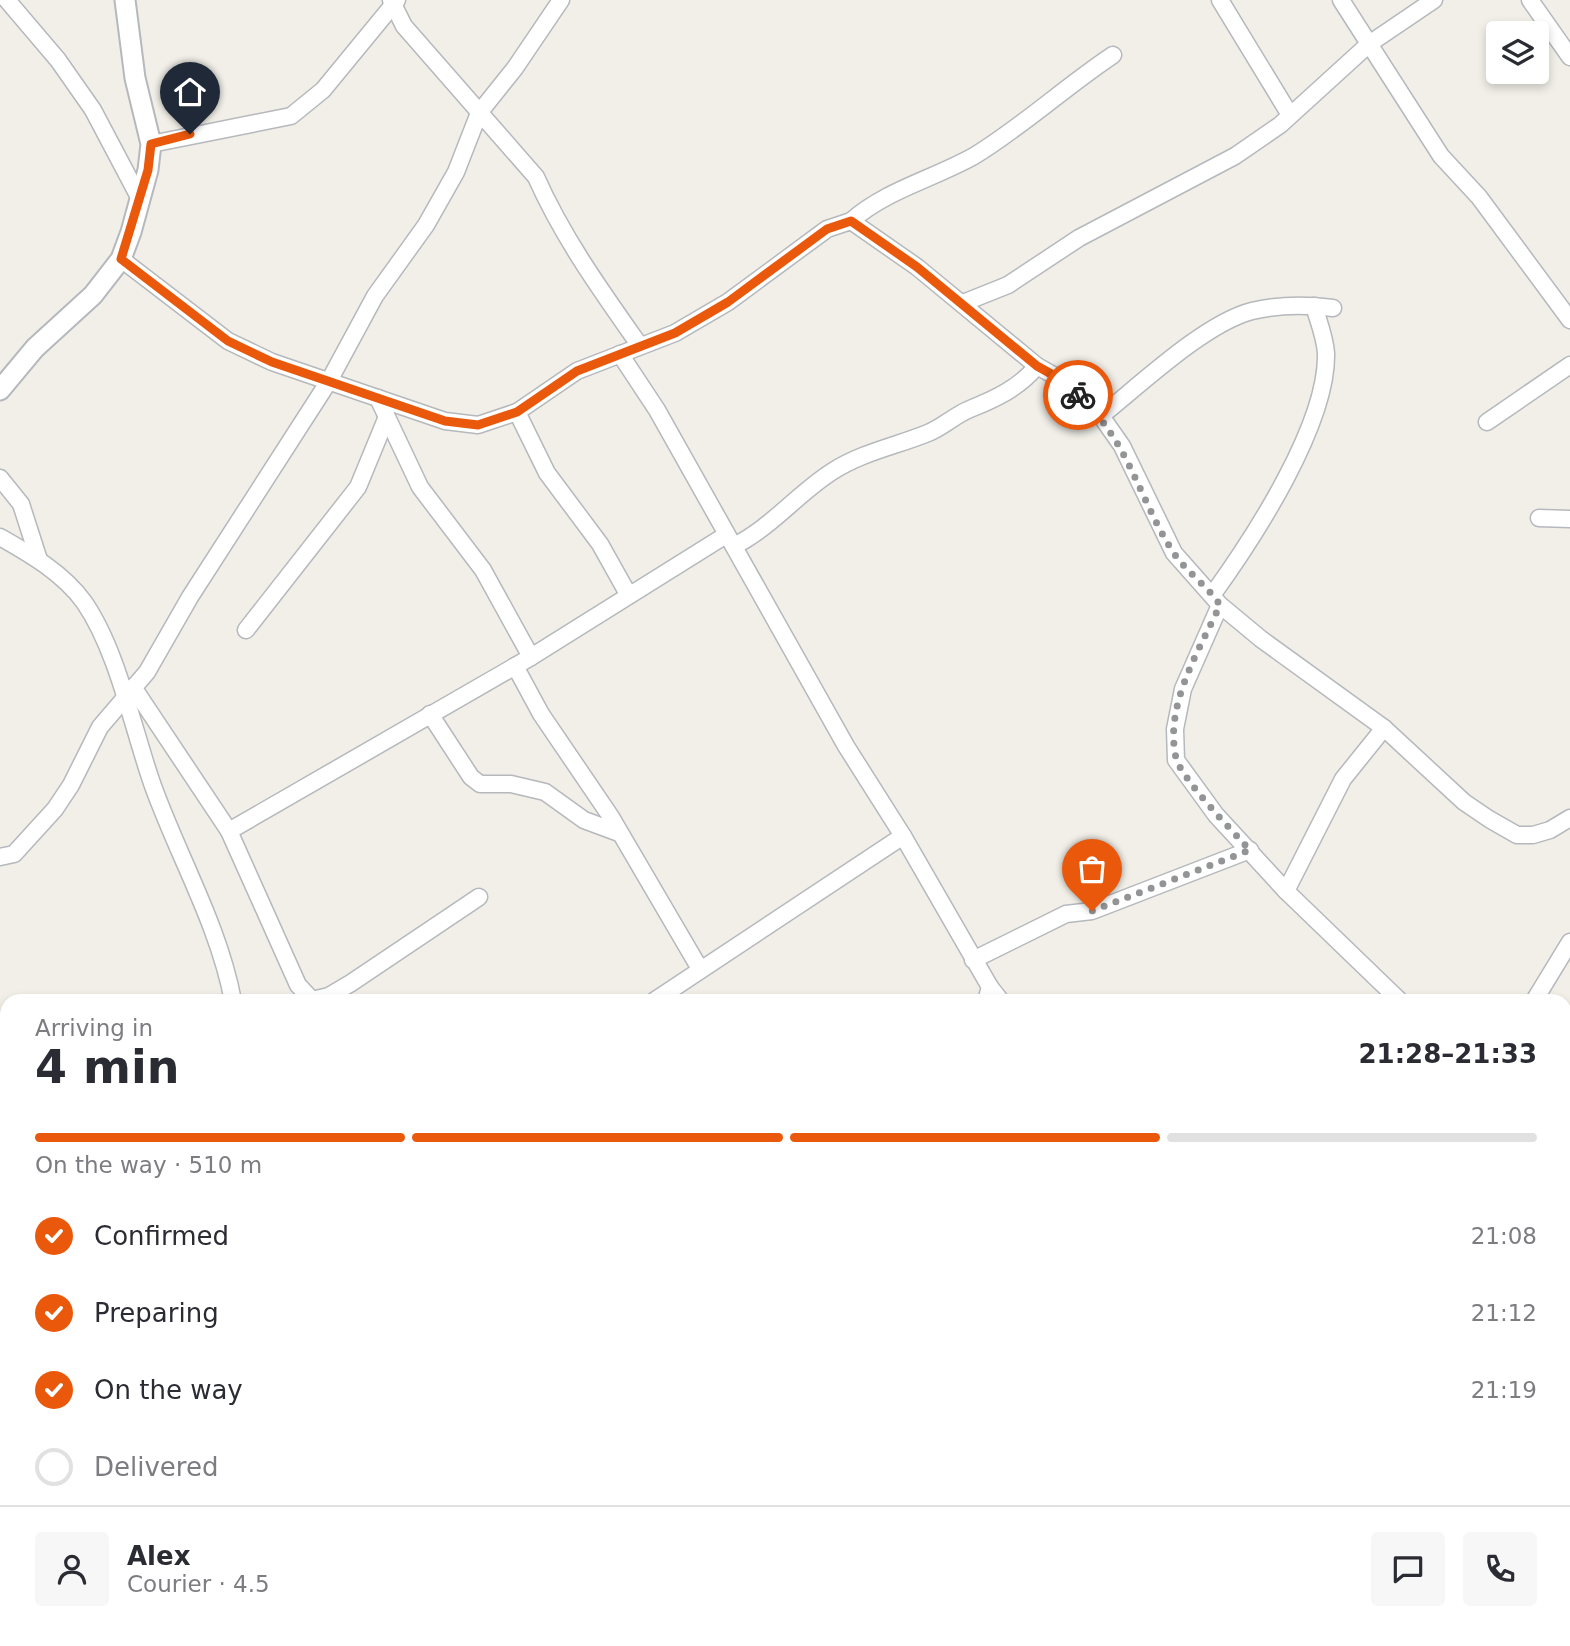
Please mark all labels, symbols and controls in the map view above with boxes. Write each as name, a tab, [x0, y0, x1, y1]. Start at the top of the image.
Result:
map controls	[1486, 21, 1549, 84]
button: layers	[1486, 21, 1549, 84]
pin	[160, 62, 220, 134]
icon: home	[171, 73, 209, 111]
courier	[1043, 360, 1113, 430]
icon: bike	[1059, 376, 1097, 414]
pin	[1062, 839, 1122, 911]
icon: bag	[1073, 850, 1111, 888]
text: Arriving in	[35, 1015, 153, 1041]
text: 21:28–21:33	[1358, 1039, 1537, 1069]
text: 4 min	[35, 1040, 179, 1094]
text: On the way · 510 m	[35, 1152, 262, 1178]
icon: check	[35, 1217, 73, 1255]
text: Confirmed	[94, 1221, 229, 1251]
text: 21:08	[1471, 1223, 1537, 1249]
icon: check	[35, 1294, 73, 1332]
text: Preparing	[94, 1298, 219, 1328]
text: 21:12	[1471, 1300, 1537, 1326]
icon: check	[35, 1371, 73, 1409]
text: On the way	[94, 1375, 243, 1405]
text: 21:19	[1471, 1377, 1537, 1403]
text: Delivered	[94, 1452, 218, 1482]
button: person	[35, 1532, 109, 1606]
button: chat	[1371, 1532, 1445, 1606]
button: phone	[1463, 1532, 1537, 1606]
text: Alex	[127, 1541, 190, 1571]
text: Courier · 4.5	[127, 1571, 270, 1597]

